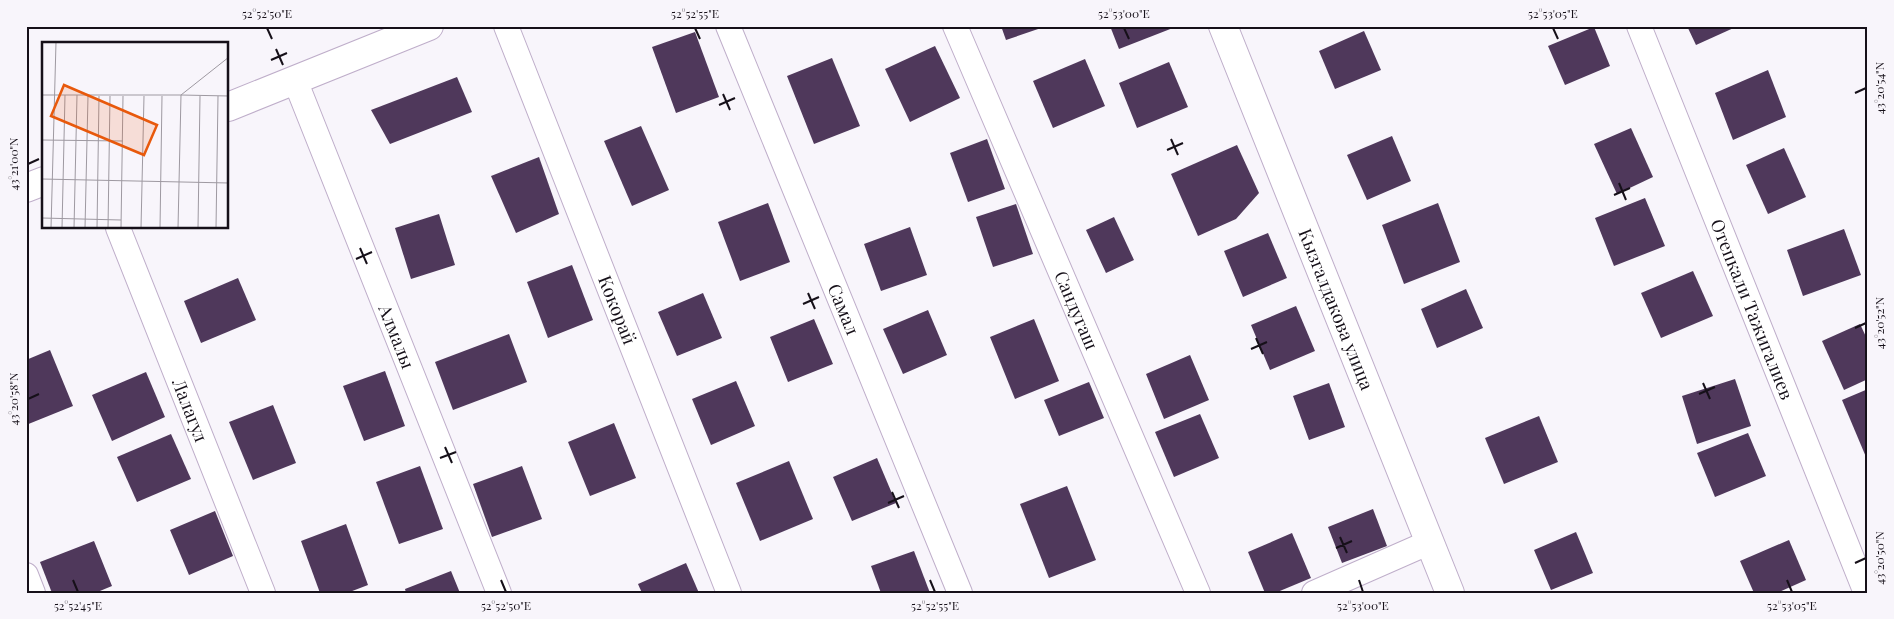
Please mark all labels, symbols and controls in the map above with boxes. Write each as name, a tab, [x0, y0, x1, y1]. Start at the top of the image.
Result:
text: 52°52'50"E	[242, 5, 292, 21]
text: 52°52'55"E	[671, 5, 719, 21]
text: 52°53'00"E	[1098, 5, 1150, 21]
text: 52°53'05"E	[1528, 5, 1578, 21]
inset map	[42, 42, 229, 229]
text: 43°20'54"N	[1871, 61, 1887, 114]
text: 43°21'00"N	[5, 137, 21, 190]
street label: Отепкали Тажигалиев	[1705, 215, 1799, 403]
street label: Кызгалдакова улица	[1293, 225, 1379, 393]
street label: Сандугаш	[1049, 267, 1104, 353]
street label: Кокорай	[593, 272, 642, 348]
street label: Самал	[823, 280, 865, 338]
text: 43°20'52"N	[1871, 296, 1887, 349]
street label: Алмалы	[373, 300, 421, 372]
text: 43°20'58"N	[5, 372, 21, 425]
street label: Лалагул	[167, 374, 214, 445]
text: 43°20'50"N	[1871, 531, 1887, 585]
text: 52°52'45"E	[54, 597, 102, 613]
text: 52°52'50"E	[481, 597, 531, 613]
text: 52°52'55"E	[911, 597, 959, 613]
text: 52°53'00"E	[1337, 597, 1389, 613]
text: 52°53'05"E	[1767, 597, 1817, 613]

